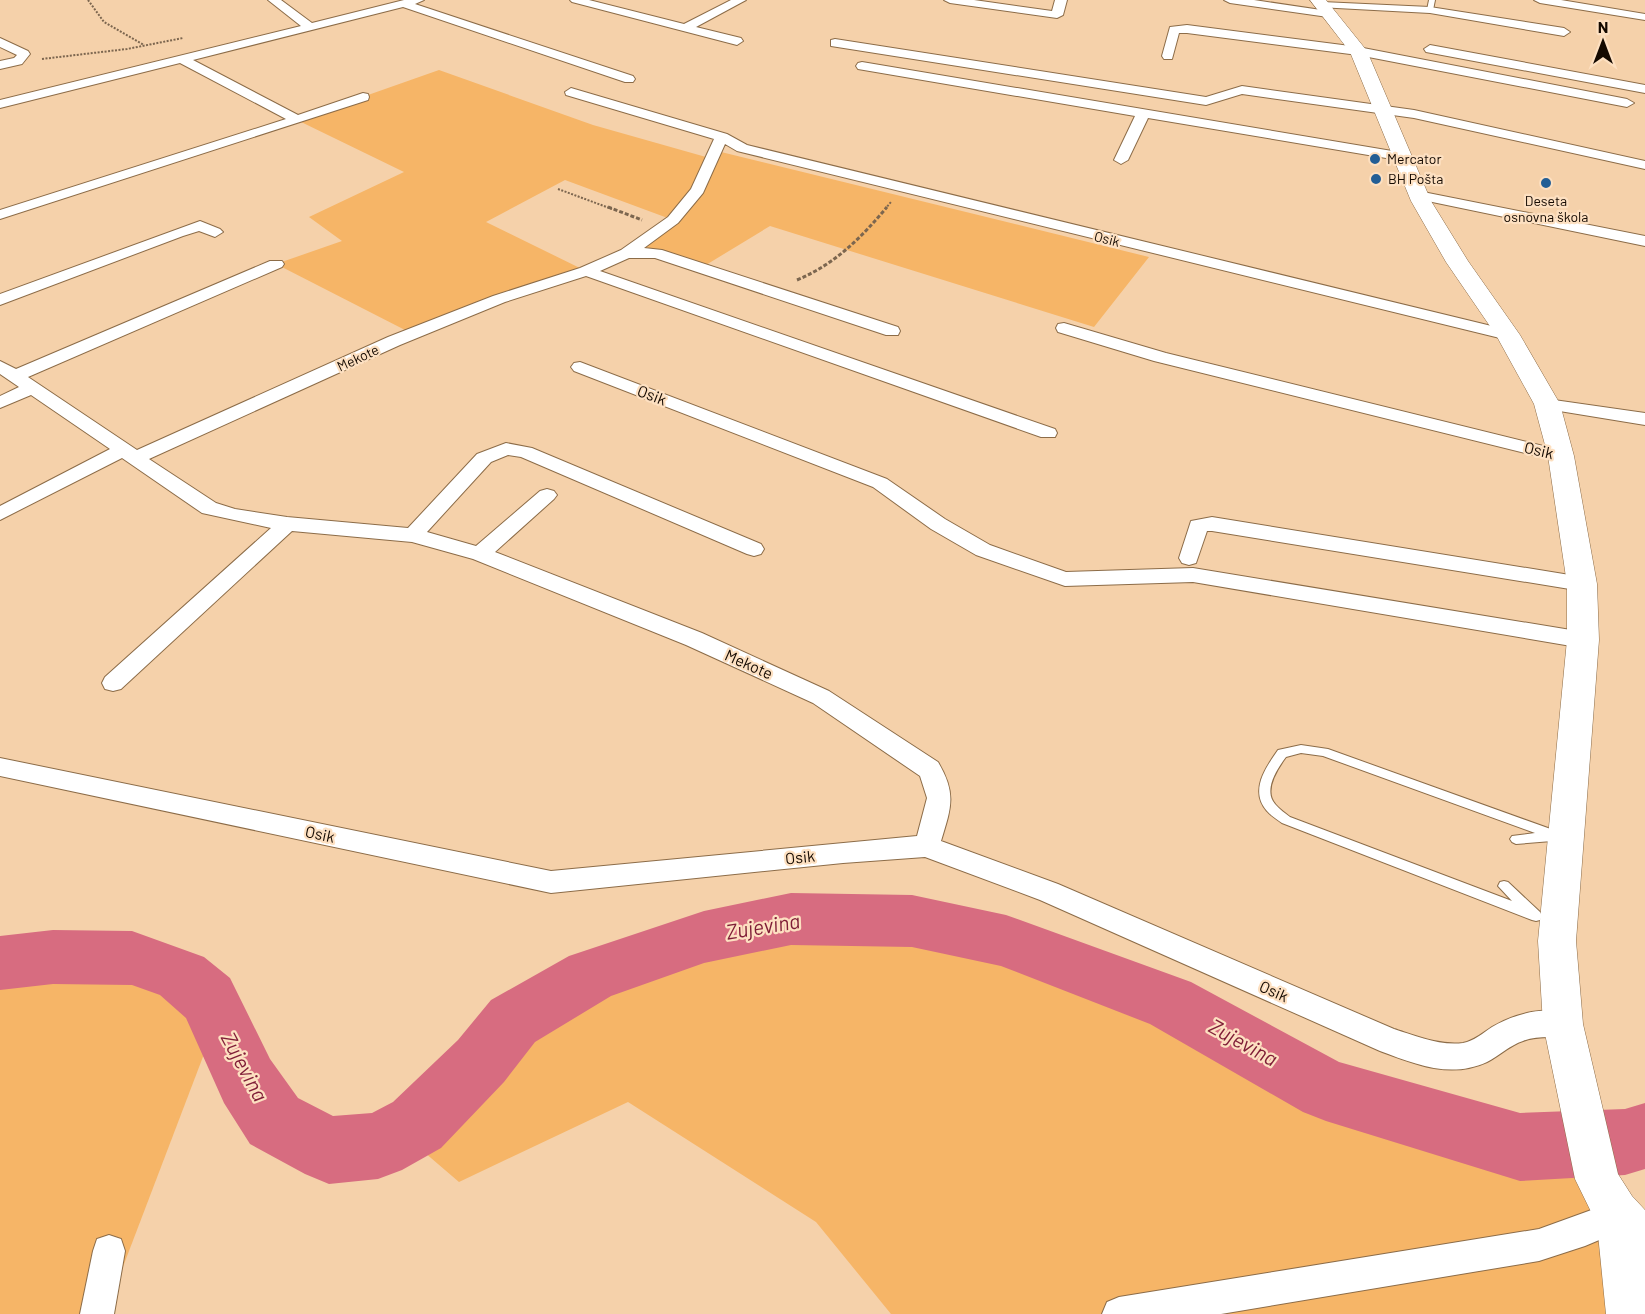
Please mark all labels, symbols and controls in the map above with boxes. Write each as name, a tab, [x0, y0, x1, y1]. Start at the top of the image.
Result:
north arrow	[1573, 12, 1633, 72]
text: N	[1598, 17, 1608, 36]
place label: Mercator	[1387, 150, 1442, 167]
marker: Mercator	[1368, 152, 1382, 166]
place label: BH Pošta	[1388, 170, 1443, 187]
marker: BH Pošta	[1369, 172, 1383, 186]
marker: Deseta osnovna škola	[1539, 176, 1553, 190]
place label: Deseta osnovna škola	[1504, 192, 1588, 225]
street label: Osik	[1092, 227, 1122, 250]
street label: Mekote	[334, 341, 381, 375]
street label: Osik	[635, 380, 669, 409]
street label: Osik	[1522, 437, 1556, 462]
street label: Mekote	[722, 645, 776, 682]
street label: Osik	[304, 821, 337, 846]
street label: Osik	[784, 845, 816, 868]
water label: Zujevina	[724, 907, 802, 944]
street label: Osik	[1257, 976, 1292, 1005]
water label: Zujevina	[1205, 1013, 1282, 1071]
water label: Zujevina	[217, 1027, 274, 1105]

